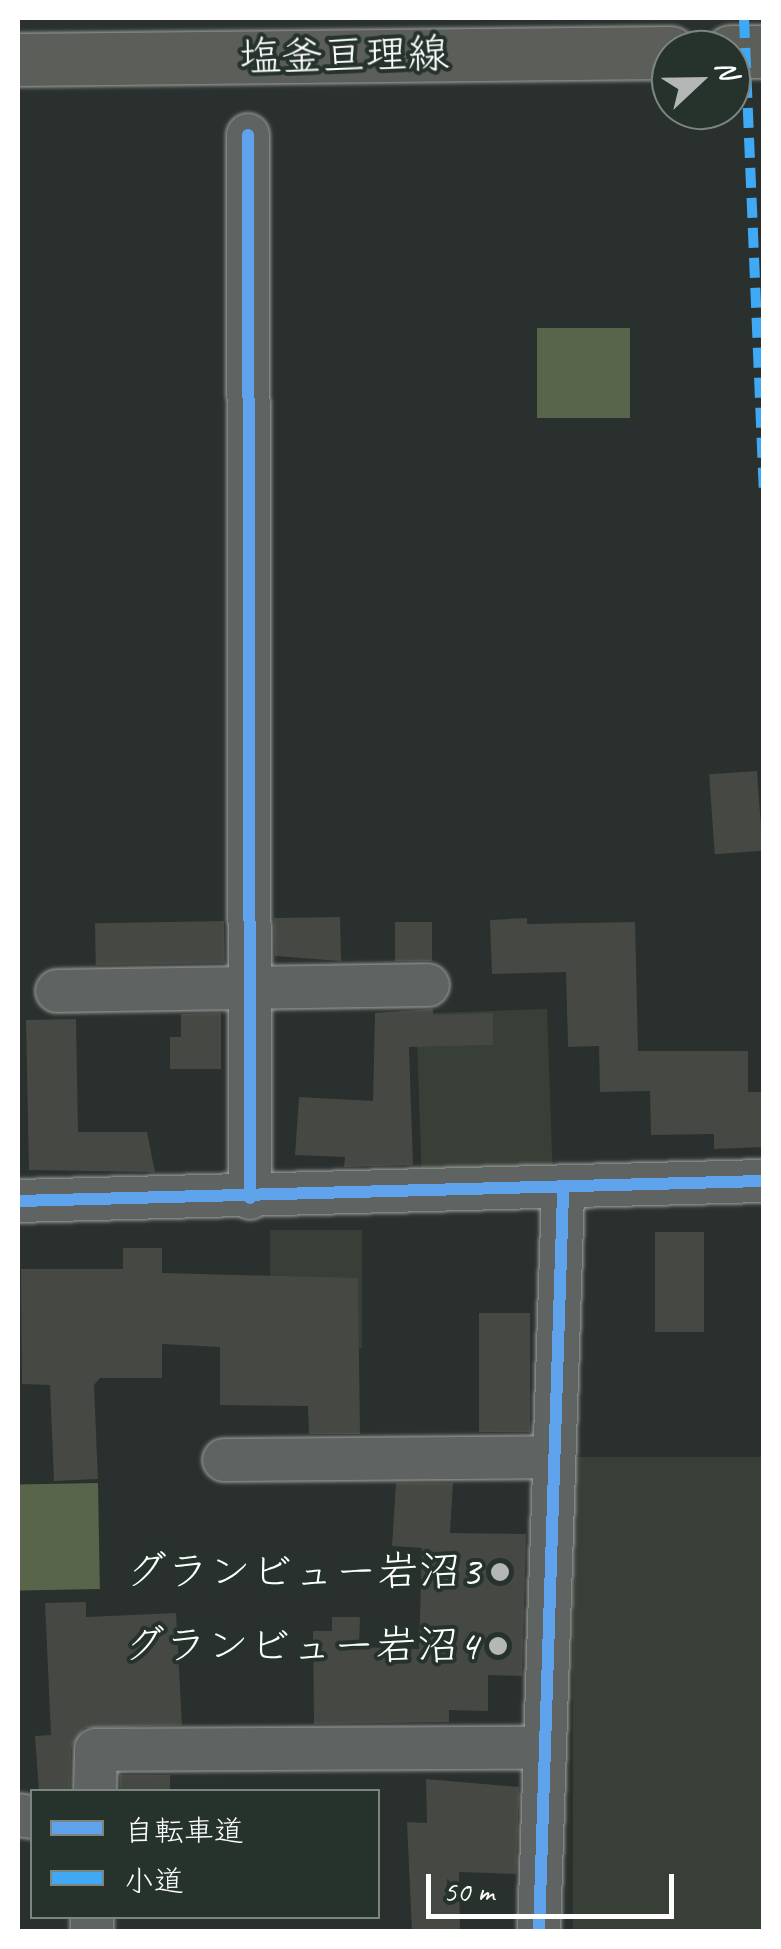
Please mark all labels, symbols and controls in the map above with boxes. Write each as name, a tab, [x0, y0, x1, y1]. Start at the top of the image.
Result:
street label: 塩釜亘理線	[239, 29, 449, 83]
north arrow	[651, 30, 751, 130]
text: N	[708, 55, 747, 84]
place label: グランビュー岩沼3	[125, 1547, 480, 1597]
marker: グランビュー岩沼3	[489, 1561, 511, 1583]
place label: グランビュー岩沼4	[123, 1621, 478, 1671]
marker: グランビュー岩沼4	[487, 1635, 509, 1657]
legend	[30, 1789, 380, 1919]
text: 自転車道	[124, 1812, 244, 1850]
scale bar	[431, 1854, 678, 1916]
text: 小道	[124, 1862, 184, 1900]
text: 50 m	[443, 1872, 494, 1910]

